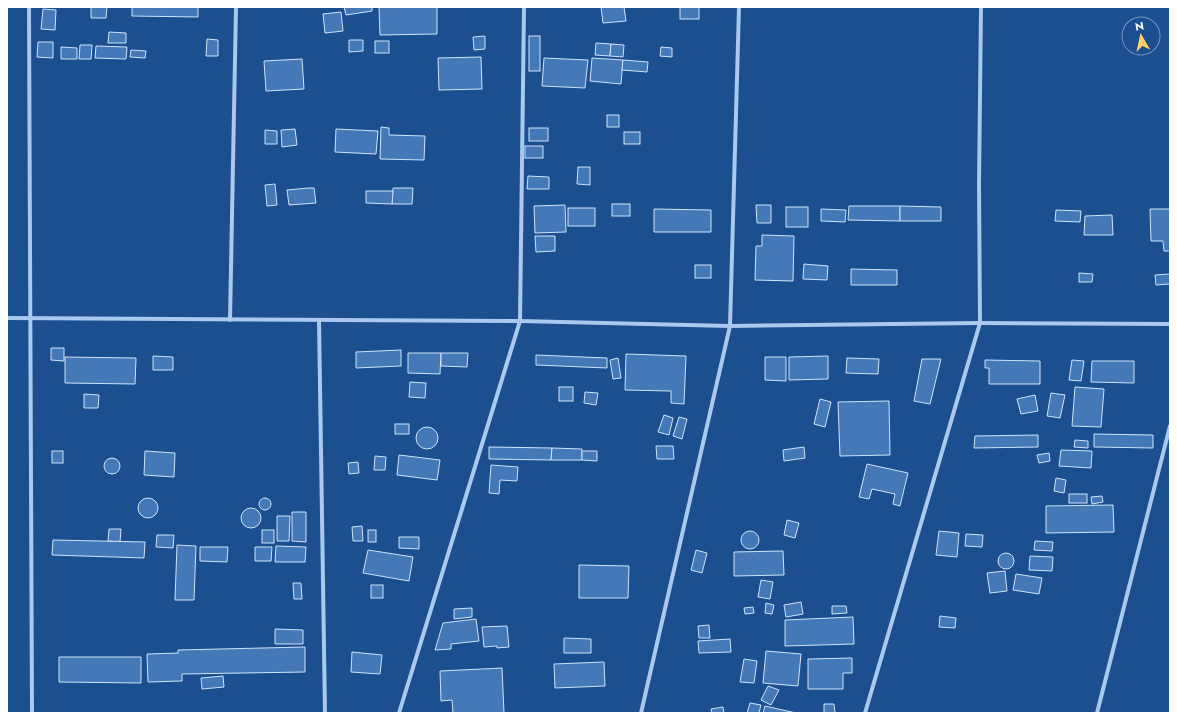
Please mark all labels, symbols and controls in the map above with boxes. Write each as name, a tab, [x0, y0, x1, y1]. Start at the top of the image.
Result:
north arrow	[1121, 16, 1161, 56]
text: N	[1134, 18, 1145, 35]

